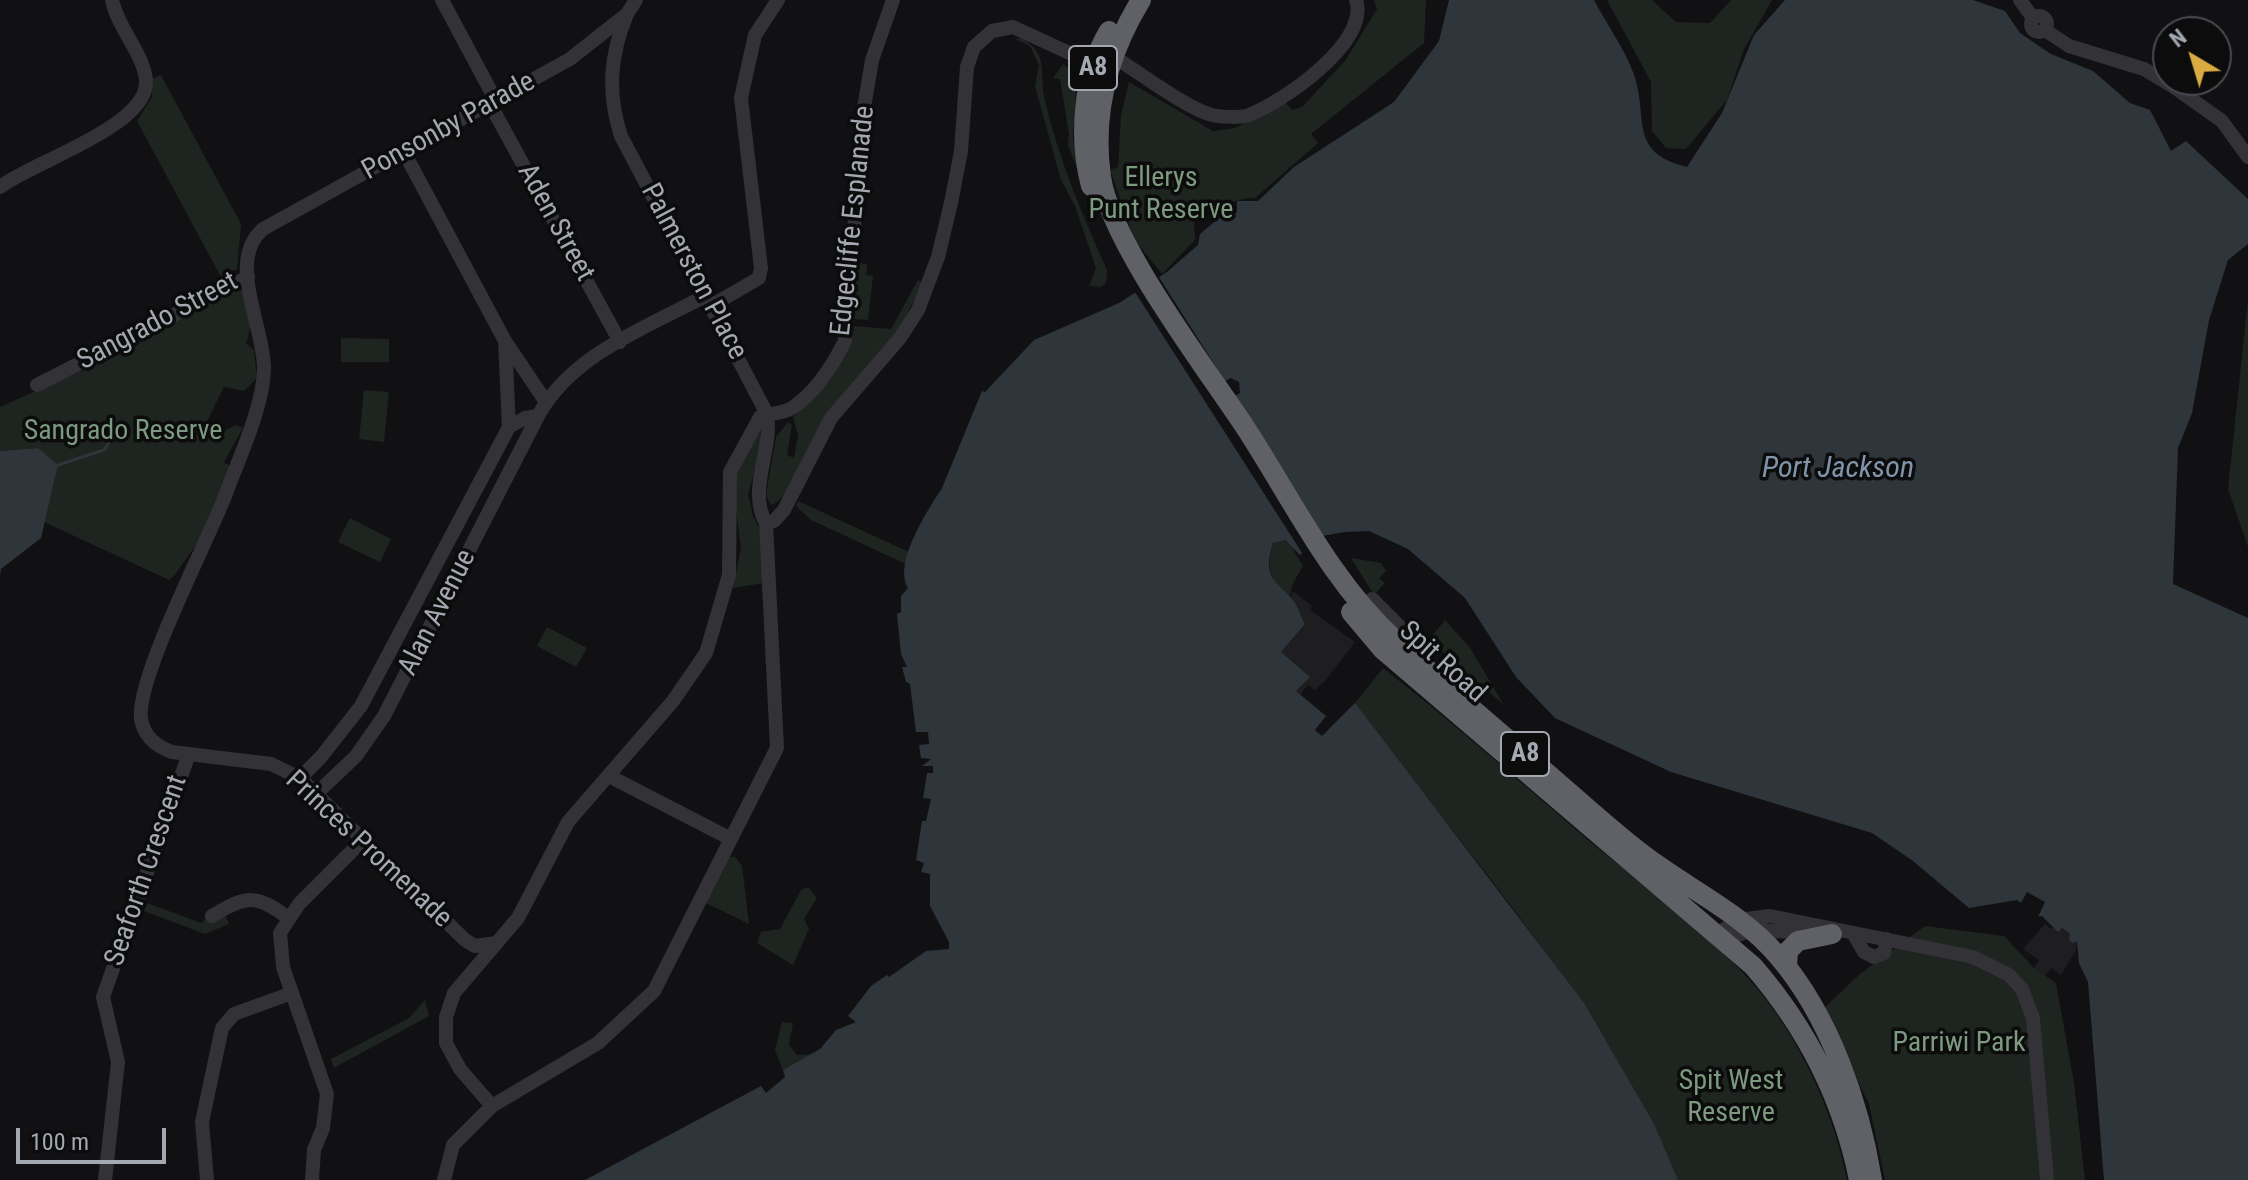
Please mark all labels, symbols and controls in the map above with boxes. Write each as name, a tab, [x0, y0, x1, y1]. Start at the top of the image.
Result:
north arrow	[2152, 16, 2232, 96]
text: N	[2165, 24, 2191, 52]
road number: A8	[1069, 46, 1117, 90]
street label: Ponsonby Parade	[357, 66, 541, 188]
street label: Edgecliffe Esplanade	[825, 104, 883, 338]
street label: Aden Street	[509, 159, 601, 287]
park label: Ellerys Punt Reserve	[1089, 162, 1233, 228]
street label: Palmerston Place	[633, 178, 753, 366]
street label: Sangrado Street	[72, 266, 244, 378]
park label: Sangrado Reserve	[24, 415, 222, 449]
water label: Port Jackson	[1762, 451, 1914, 487]
street label: Alan Avenue	[392, 545, 484, 681]
street label: Spit Road	[1391, 615, 1493, 711]
road number: A8	[1501, 732, 1549, 776]
street label: Princes Promenade	[278, 764, 458, 936]
street label: Seaforth Crescent	[99, 771, 195, 971]
park label: Parriwi Park	[1892, 1027, 2026, 1061]
park label: Spit West Reserve	[1679, 1065, 1783, 1131]
scale bar	[20, 1112, 170, 1162]
text: 100 m	[30, 1128, 89, 1156]

